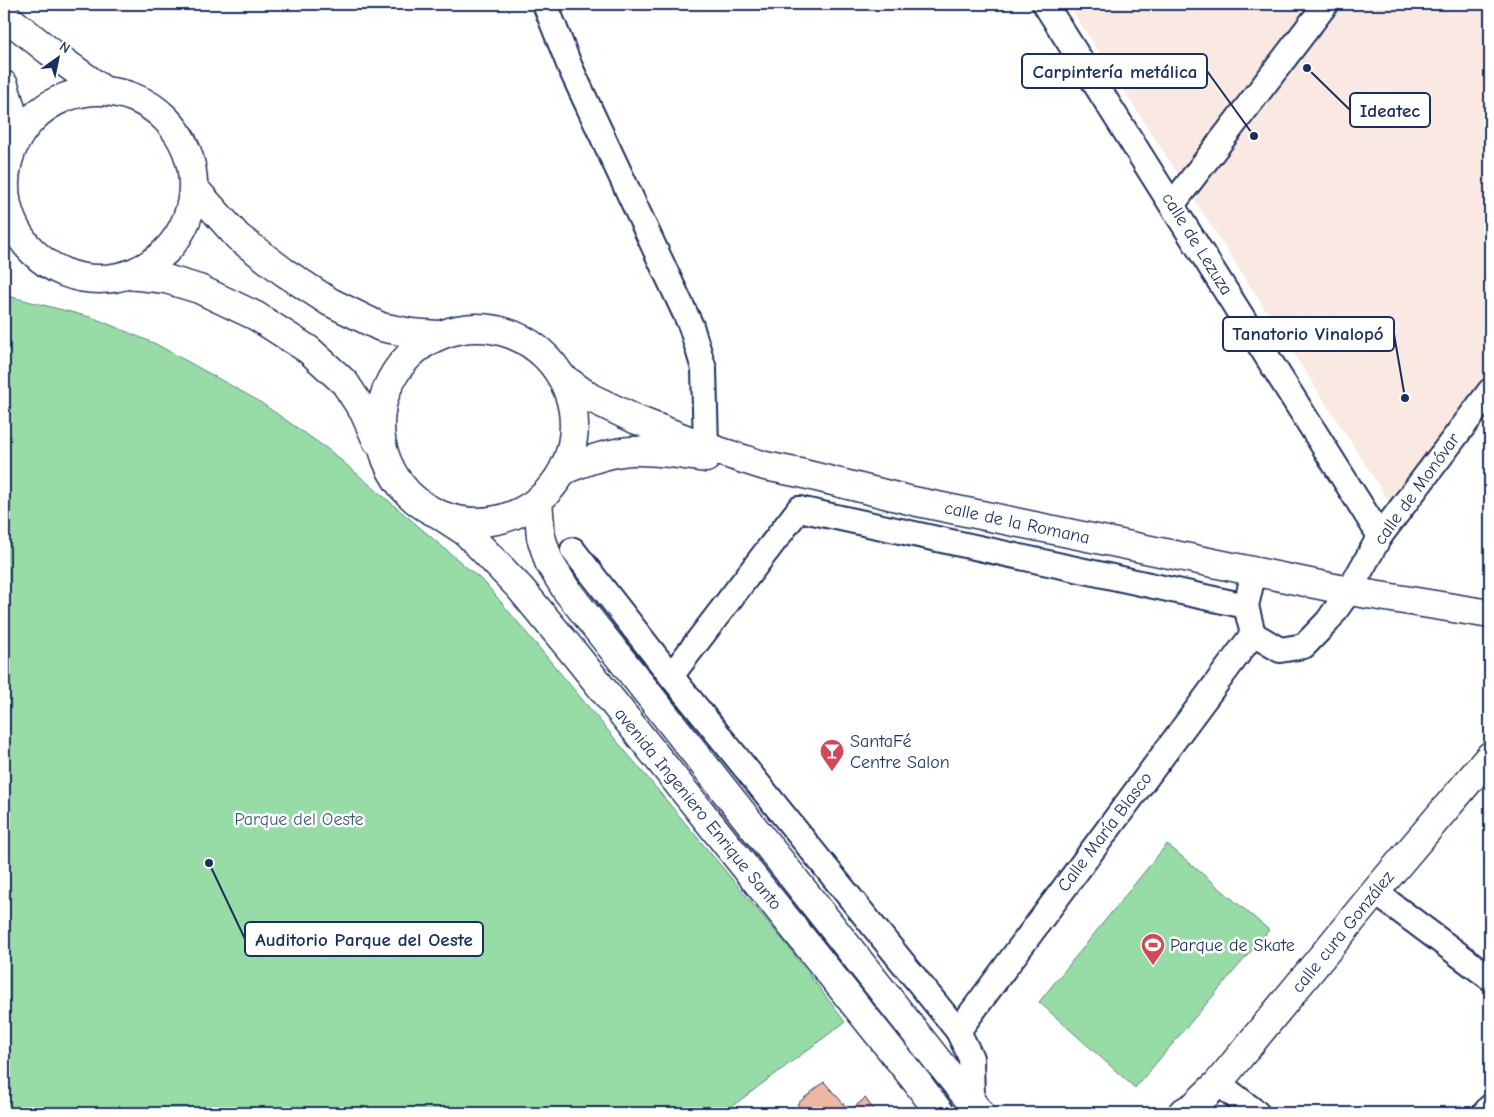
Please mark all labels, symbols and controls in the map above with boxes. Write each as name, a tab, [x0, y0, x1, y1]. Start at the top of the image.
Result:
north arrow	[32, 32, 82, 82]
text: N	[56, 38, 73, 57]
callout: Carpintería metálica	[1022, 54, 1207, 88]
text: Carpintería metálica	[1033, 61, 1197, 83]
callout: Ideatec	[1350, 93, 1430, 127]
text: Ideatec	[1360, 100, 1420, 122]
street label: calle de Lezuza	[1157, 189, 1237, 299]
callout: Tanatorio Vinalopó	[1223, 317, 1394, 351]
text: Tanatorio Vinalopó	[1232, 323, 1384, 345]
street label: calle de Monóvar	[1369, 428, 1465, 549]
street label: calle de la Romana	[942, 497, 1092, 549]
street label: avenida Ingeniero Enrique Santo	[610, 704, 786, 914]
place label: SantaFé Centre Salon	[850, 731, 950, 773]
bar icon: SantaFé Centre Salon	[819, 738, 845, 772]
street label: Calle María Blasco	[1053, 768, 1157, 896]
park label: Parque del Oeste	[234, 809, 364, 830]
street label: calle cura González	[1287, 867, 1399, 997]
callout: Auditorio Parque del Oeste	[245, 922, 483, 956]
text: Auditorio Parque del Oeste	[255, 929, 473, 951]
sports icon: Parque de Skate	[1140, 932, 1166, 966]
place label: Parque de Skate	[1170, 935, 1295, 956]

